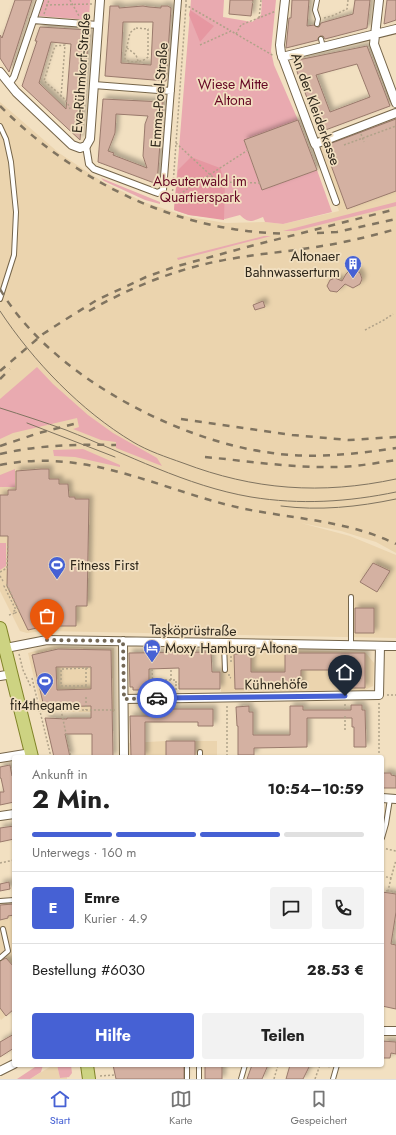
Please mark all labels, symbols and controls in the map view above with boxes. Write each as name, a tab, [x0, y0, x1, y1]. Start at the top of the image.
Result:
street label: Eva-Rühmkorf-Straße	[67, 12, 95, 134]
street label: Emma-Poel-Straße	[145, 42, 173, 148]
street label: An der Kleiderkasse	[286, 50, 346, 168]
park label: Wiese Mitte Altona	[198, 74, 268, 110]
park label: Abeuterwald im Quartierspark	[153, 171, 247, 207]
place label: Altonaer Bahnwasserturm	[245, 246, 340, 282]
building icon: Altonaer Bahnwasserturm	[343, 254, 363, 279]
sports icon: Fitness First	[47, 555, 67, 580]
place label: Fitness First	[70, 555, 139, 575]
pin	[30, 599, 64, 640]
icon: bag	[36, 605, 58, 627]
street label: Taşköprüstraße	[149, 619, 237, 641]
hotel icon: Moxy Hamburg Altona	[142, 638, 162, 663]
place label: Moxy Hamburg Altona	[165, 638, 298, 658]
pin	[328, 655, 362, 696]
icon: home	[334, 661, 356, 683]
sports icon: fit4thegame	[35, 671, 55, 696]
street label: Kühnehöfe	[244, 673, 308, 695]
courier	[137, 678, 177, 718]
icon: car	[146, 687, 168, 709]
place label: fit4thegame	[10, 695, 80, 715]
text: Ankunft in	[32, 765, 88, 784]
text: 10:54–10:59	[268, 778, 364, 800]
text: 2 Min.	[32, 780, 111, 818]
text: Unterwegs · 160 m	[32, 843, 137, 862]
text: Emre	[84, 887, 120, 909]
button: chat	[270, 887, 312, 929]
button: phone	[322, 887, 364, 929]
text: E	[48, 897, 58, 919]
text: Kurier · 4.9	[84, 909, 147, 928]
text: Bestellung #6030	[32, 959, 145, 981]
text: 28.53 €	[307, 959, 364, 981]
button: Hilfe	[32, 1013, 194, 1059]
button: Teilen	[202, 1013, 364, 1059]
tab: Start	[49, 1088, 71, 1128]
tab: Karte	[169, 1088, 193, 1128]
tab: Gespeichert	[290, 1088, 347, 1128]

